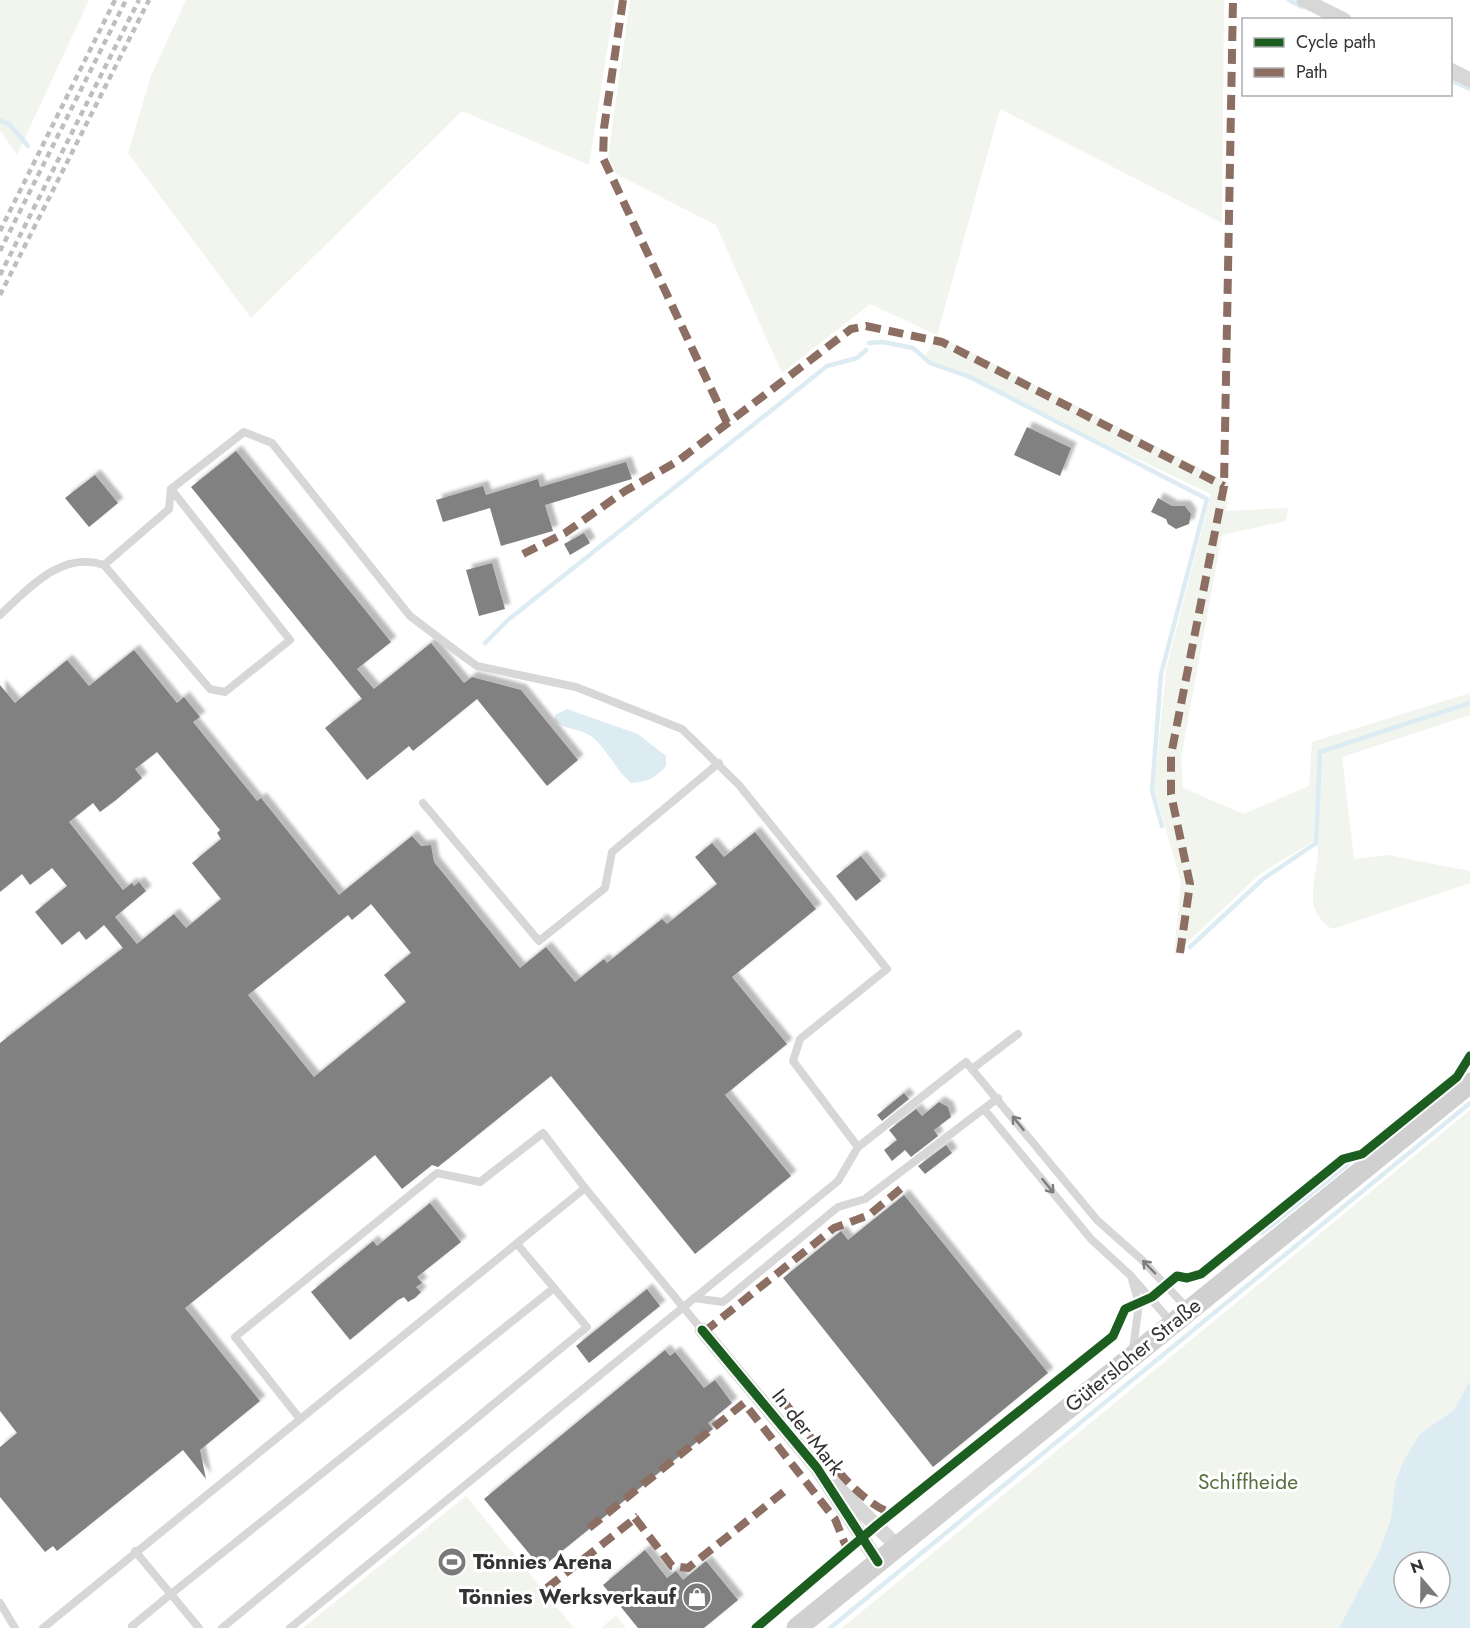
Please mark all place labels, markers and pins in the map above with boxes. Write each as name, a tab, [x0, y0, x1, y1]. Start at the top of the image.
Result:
sports icon: Tönnies Arena	[436, 1546, 468, 1578]
place label: Tönnies Arena	[473, 1547, 612, 1577]
shop icon: Tönnies Werksverkauf	[681, 1581, 713, 1613]
place label: Tönnies Werksverkauf	[459, 1582, 677, 1612]

